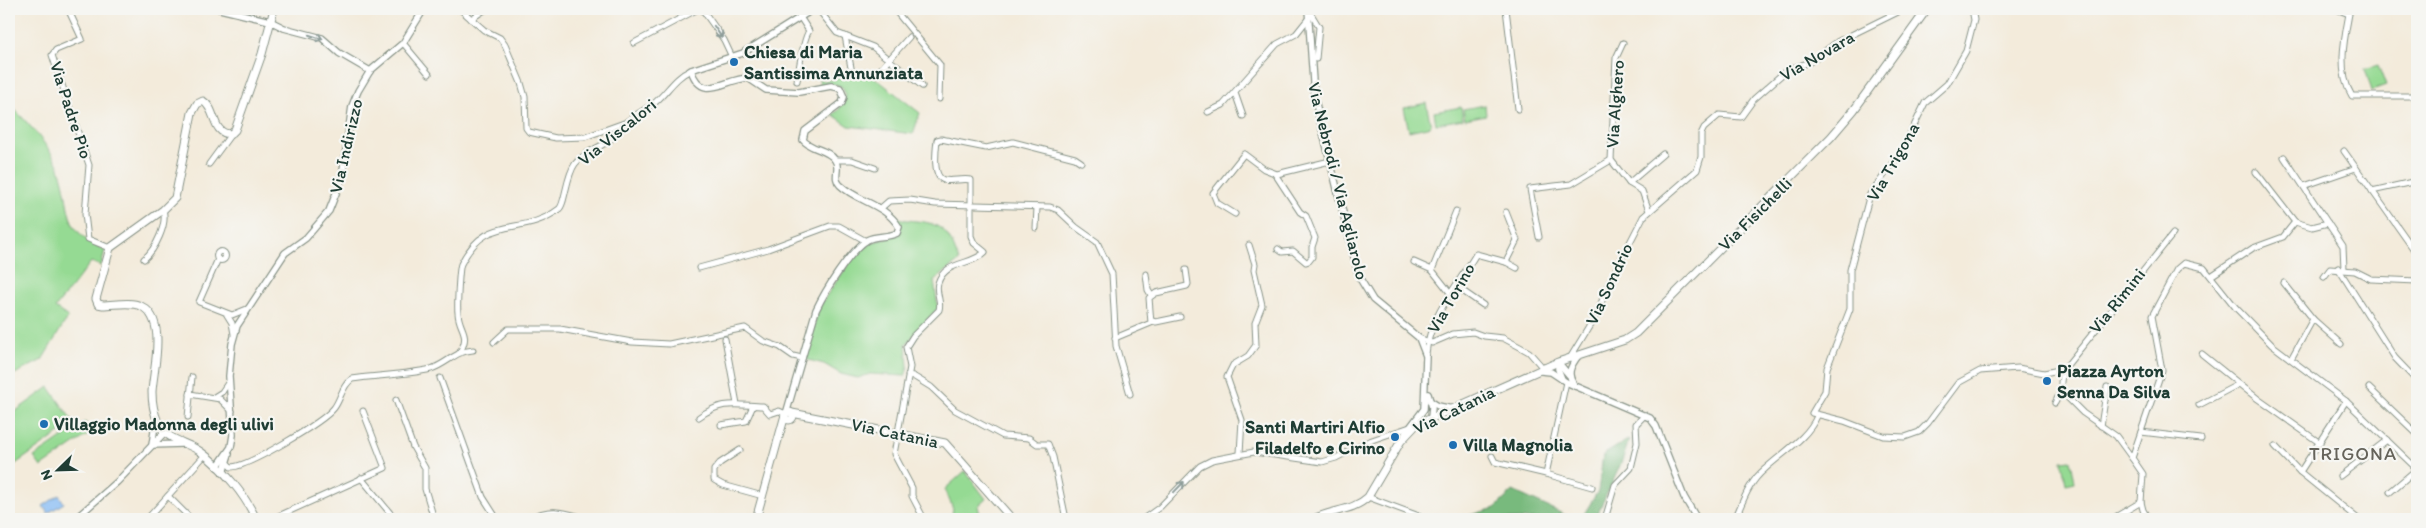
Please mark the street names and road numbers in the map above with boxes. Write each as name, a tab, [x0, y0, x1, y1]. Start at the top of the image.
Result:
street label: Via Novara	[1776, 26, 1858, 86]
street label: Via Padre Pio	[45, 58, 97, 162]
street label: Via Alghero	[1601, 59, 1629, 149]
street label: Via Nebrodi / Via Agliarolo	[1303, 80, 1373, 282]
street label: Via Viscalori	[573, 94, 661, 170]
street label: Via Indirizzo	[324, 96, 368, 196]
street label: Via Trigona	[1862, 119, 1924, 205]
street label: Via Fisichelli	[1713, 172, 1797, 256]
street label: Via Sondrio	[1580, 239, 1638, 329]
street label: Via Torino	[1422, 259, 1480, 337]
street label: Via Rimini	[2084, 264, 2150, 338]
street label: Via Catania	[1409, 380, 1499, 439]
street label: Via Catania	[849, 413, 941, 453]

